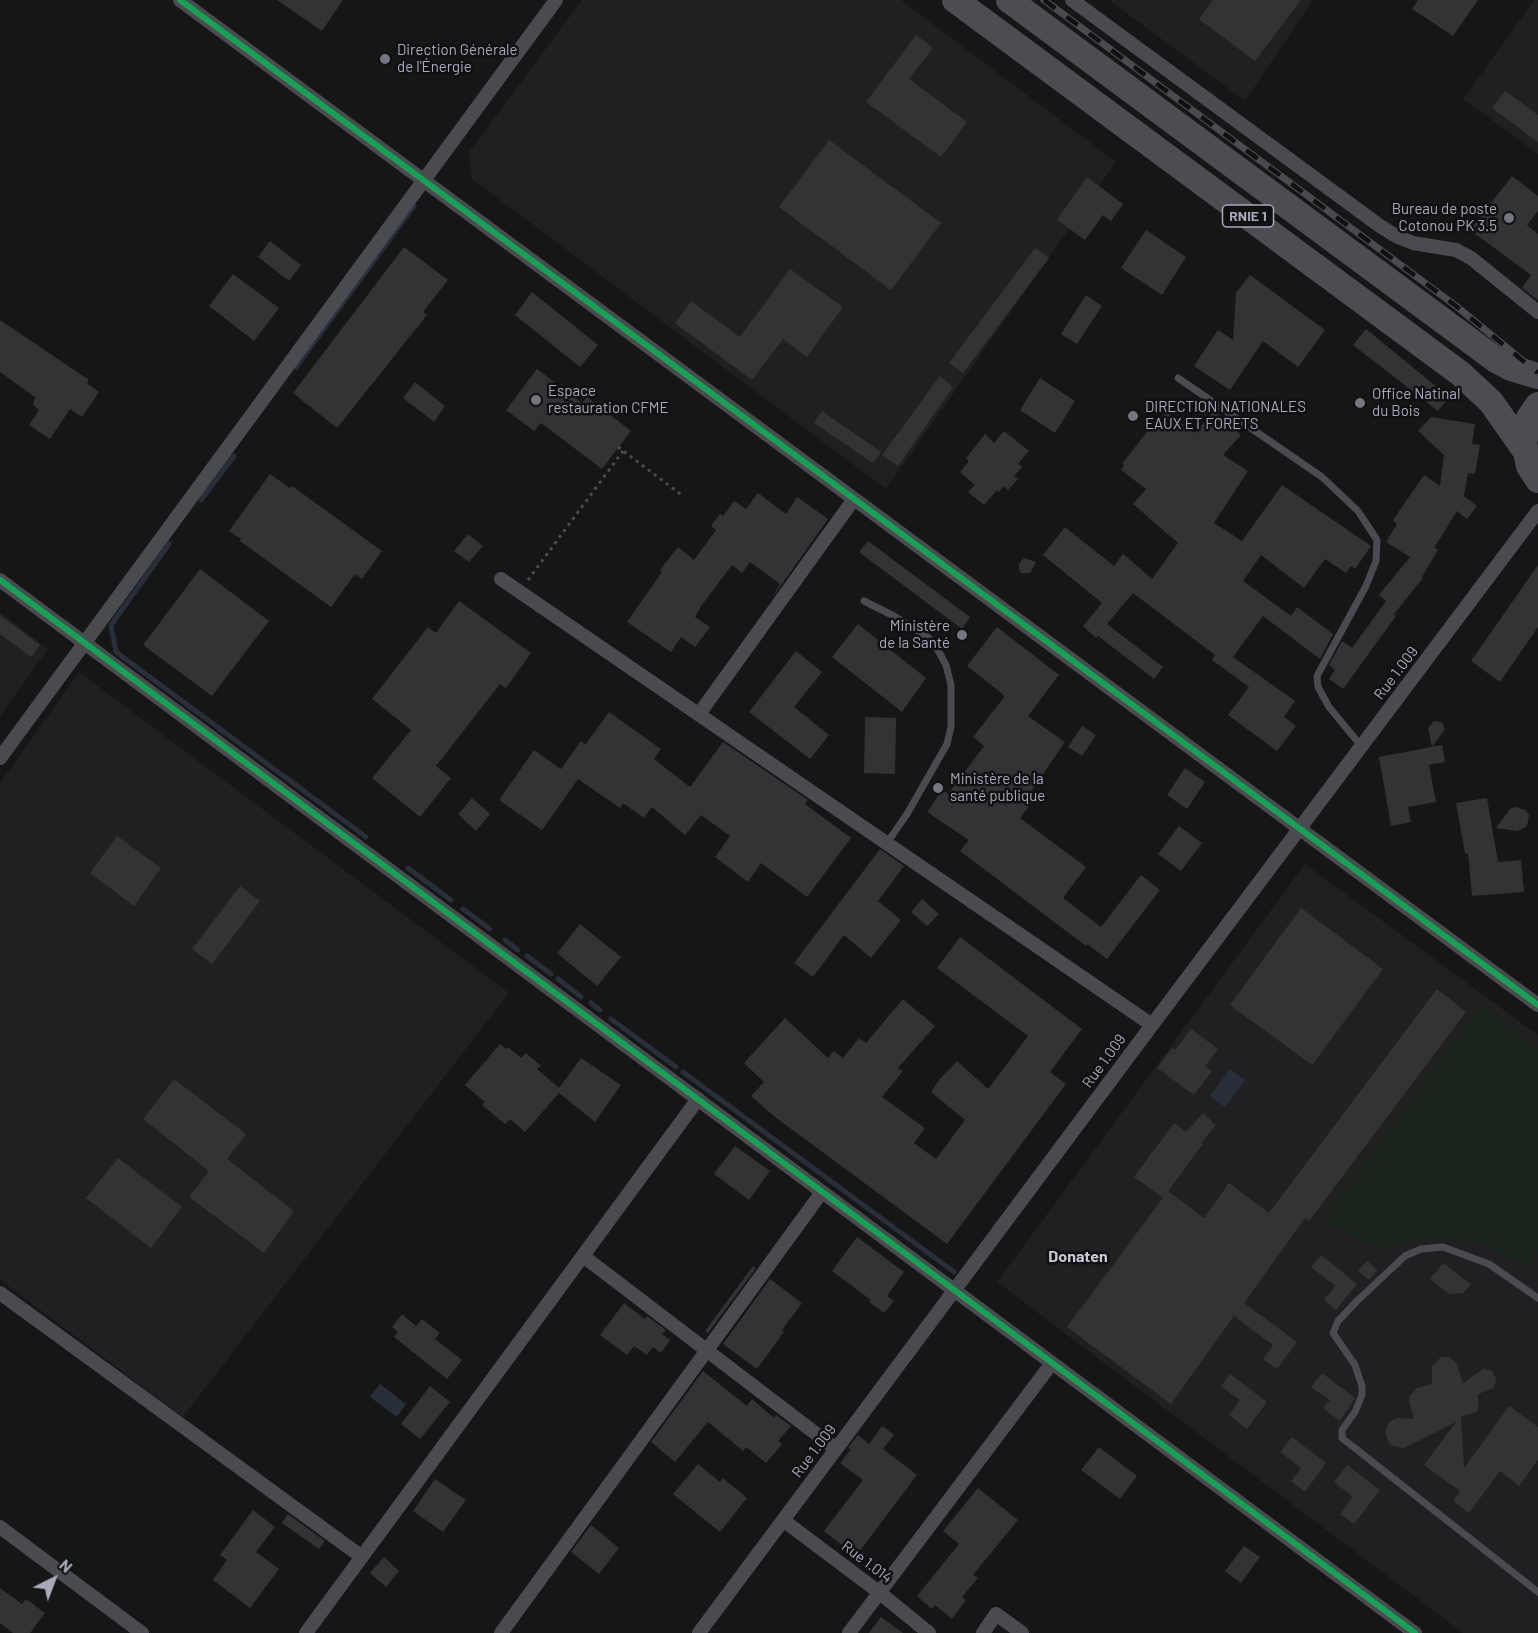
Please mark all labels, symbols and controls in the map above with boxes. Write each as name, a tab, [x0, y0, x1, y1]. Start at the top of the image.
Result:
place label: Direction Générale de l'Énergie	[397, 41, 518, 76]
marker: Direction Générale de l'Énergie	[378, 52, 392, 66]
place label: Bureau de poste Cotonou PK 3.5	[1392, 200, 1497, 235]
road number: RNIE 1	[1222, 205, 1274, 227]
marker: Bureau de poste Cotonou PK 3.5	[1502, 211, 1516, 225]
place label: Espace restauration CFME	[548, 382, 669, 417]
place label: Office Natinal du Bois	[1372, 385, 1460, 420]
marker: Espace restauration CFME	[529, 393, 543, 407]
marker: Office Natinal du Bois	[1353, 396, 1367, 410]
place label: DIRECTION NATIONALES EAUX ET FORETS	[1145, 398, 1306, 433]
marker: DIRECTION NATIONALES EAUX ET FORETS	[1126, 409, 1140, 423]
place label: Ministère de la Santé	[879, 617, 950, 652]
marker: Ministère de la Santé	[955, 628, 969, 642]
street label: Rue 1.009	[1370, 643, 1422, 703]
place label: Ministère de la santé publique	[950, 770, 1045, 805]
marker: Ministère de la santé publique	[931, 781, 945, 795]
street label: Rue 1.009	[1079, 1031, 1129, 1091]
district label: Donaten	[1048, 1247, 1108, 1267]
street label: Rue 1.009	[788, 1421, 840, 1481]
street label: Rue 1.014	[838, 1537, 896, 1587]
north arrow	[24, 1549, 84, 1609]
text: N	[56, 1555, 77, 1576]

